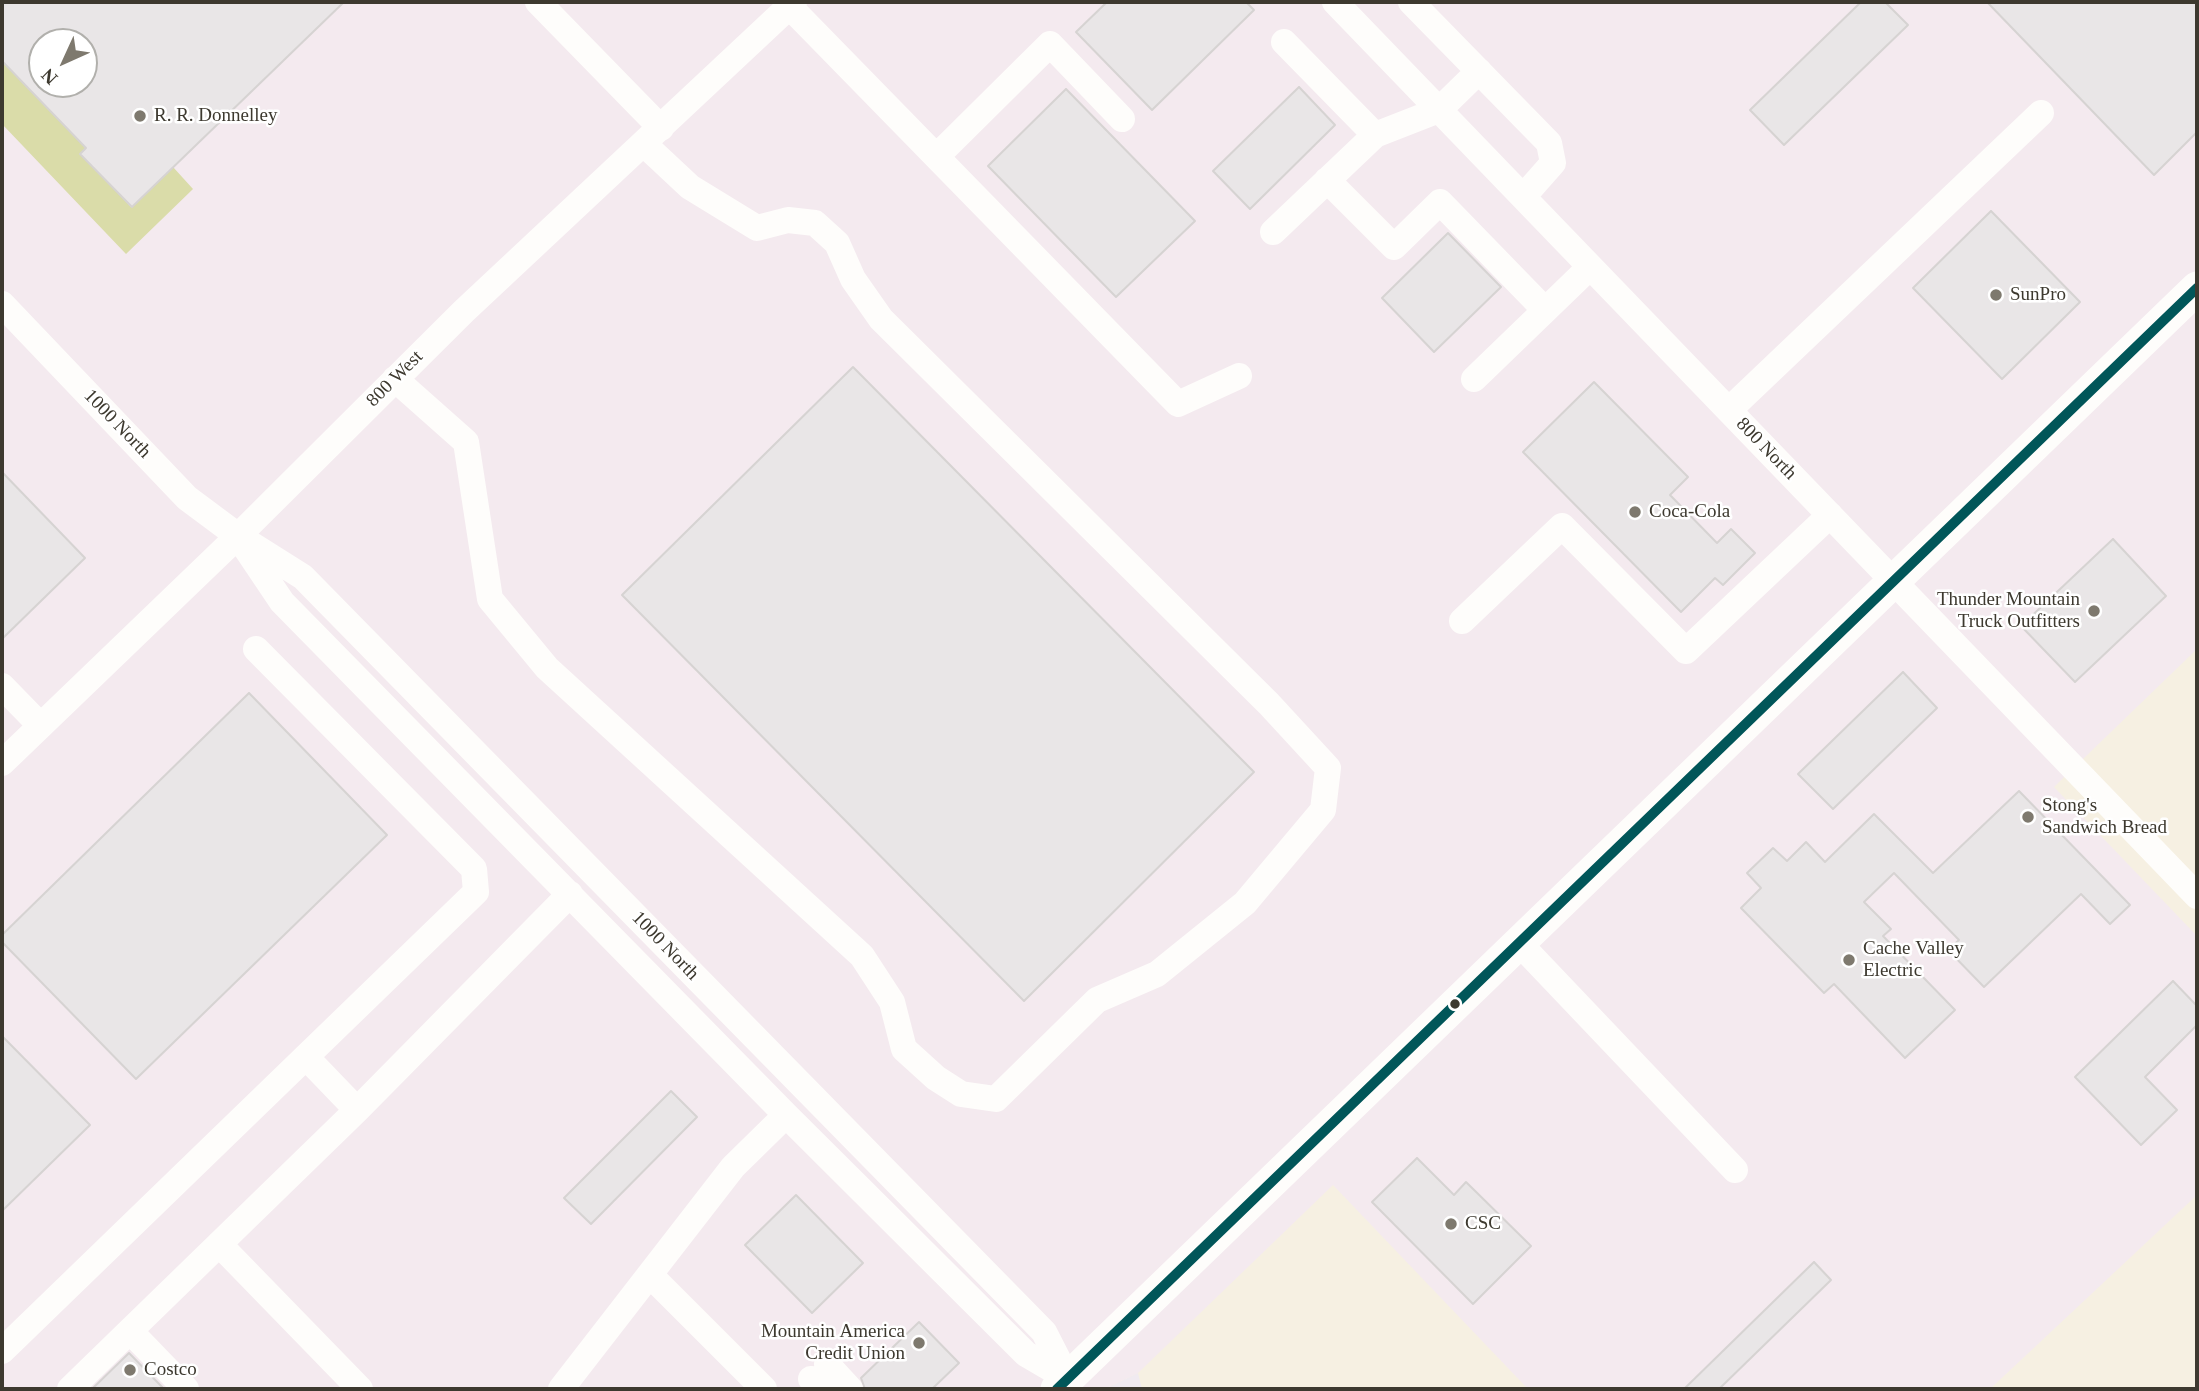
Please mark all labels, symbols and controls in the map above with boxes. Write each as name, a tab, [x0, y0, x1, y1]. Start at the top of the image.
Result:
north arrow	[28, 28, 98, 98]
text: N	[37, 65, 61, 89]
place label: R. R. Donnelley	[154, 105, 277, 127]
marker: R. R. Donnelley	[132, 108, 148, 124]
place label: SunPro	[2010, 284, 2066, 306]
marker: SunPro	[1988, 287, 2004, 303]
street label: 800 West	[362, 346, 428, 412]
street label: 1000 North	[79, 385, 155, 463]
street label: 800 North	[1731, 413, 1801, 485]
place label: Coca-Cola	[1649, 501, 1730, 523]
marker: Coca-Cola	[1627, 504, 1643, 520]
place label: Thunder Mountain Truck Outfitters	[1937, 589, 2080, 633]
marker: Thunder Mountain Truck Outfitters	[2086, 603, 2102, 619]
place label: Stong's Sandwich Bread	[2042, 795, 2167, 839]
marker: Stong's Sandwich Bread	[2020, 809, 2036, 825]
street label: 1000 North	[627, 907, 703, 985]
place label: Cache Valley Electric	[1863, 938, 1964, 982]
marker: Cache Valley Electric	[1841, 952, 1857, 968]
unlabelled marker	[1448, 997, 1462, 1011]
place label: CSC	[1465, 1213, 1501, 1235]
marker: CSC	[1443, 1216, 1459, 1232]
place label: Mountain America Credit Union	[761, 1321, 905, 1365]
marker: Mountain America Credit Union	[911, 1335, 927, 1351]
place label: Costco	[144, 1359, 197, 1381]
marker: Costco	[122, 1362, 138, 1378]

